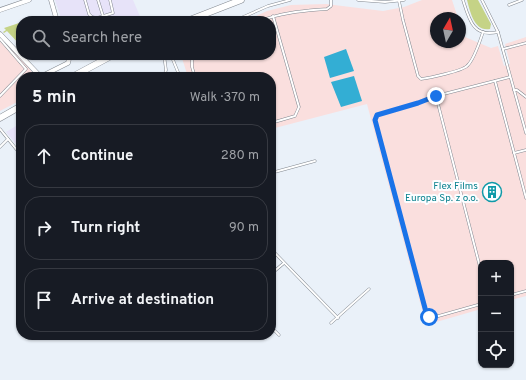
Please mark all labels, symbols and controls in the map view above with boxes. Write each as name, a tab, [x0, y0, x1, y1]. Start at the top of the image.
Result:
north arrow	[430, 12, 466, 48]
search box	[16, 16, 276, 60]
icon: search	[30, 27, 52, 49]
text: Search here	[62, 29, 142, 48]
text: 5 min	[32, 87, 76, 109]
route end	[427, 87, 445, 105]
text: Walk · 370 m	[190, 90, 260, 106]
icon: ahead	[33, 145, 55, 167]
text: Continue	[71, 147, 133, 166]
text: 280 m	[221, 148, 259, 164]
place label: Flex Films Europa Sp. z o.o.	[405, 180, 478, 205]
building icon: Flex Films Europa Sp. z o.o.	[481, 181, 503, 203]
icon: right	[33, 217, 55, 239]
text: Turn right	[71, 219, 140, 238]
text: 90 m	[229, 220, 259, 236]
map controls	[478, 260, 514, 368]
button: +	[478, 260, 514, 296]
icon: arrive	[33, 289, 55, 311]
text: Arrive at destination	[71, 291, 214, 310]
button: −	[478, 296, 514, 332]
route start	[420, 308, 438, 326]
button: locate	[478, 332, 514, 368]

